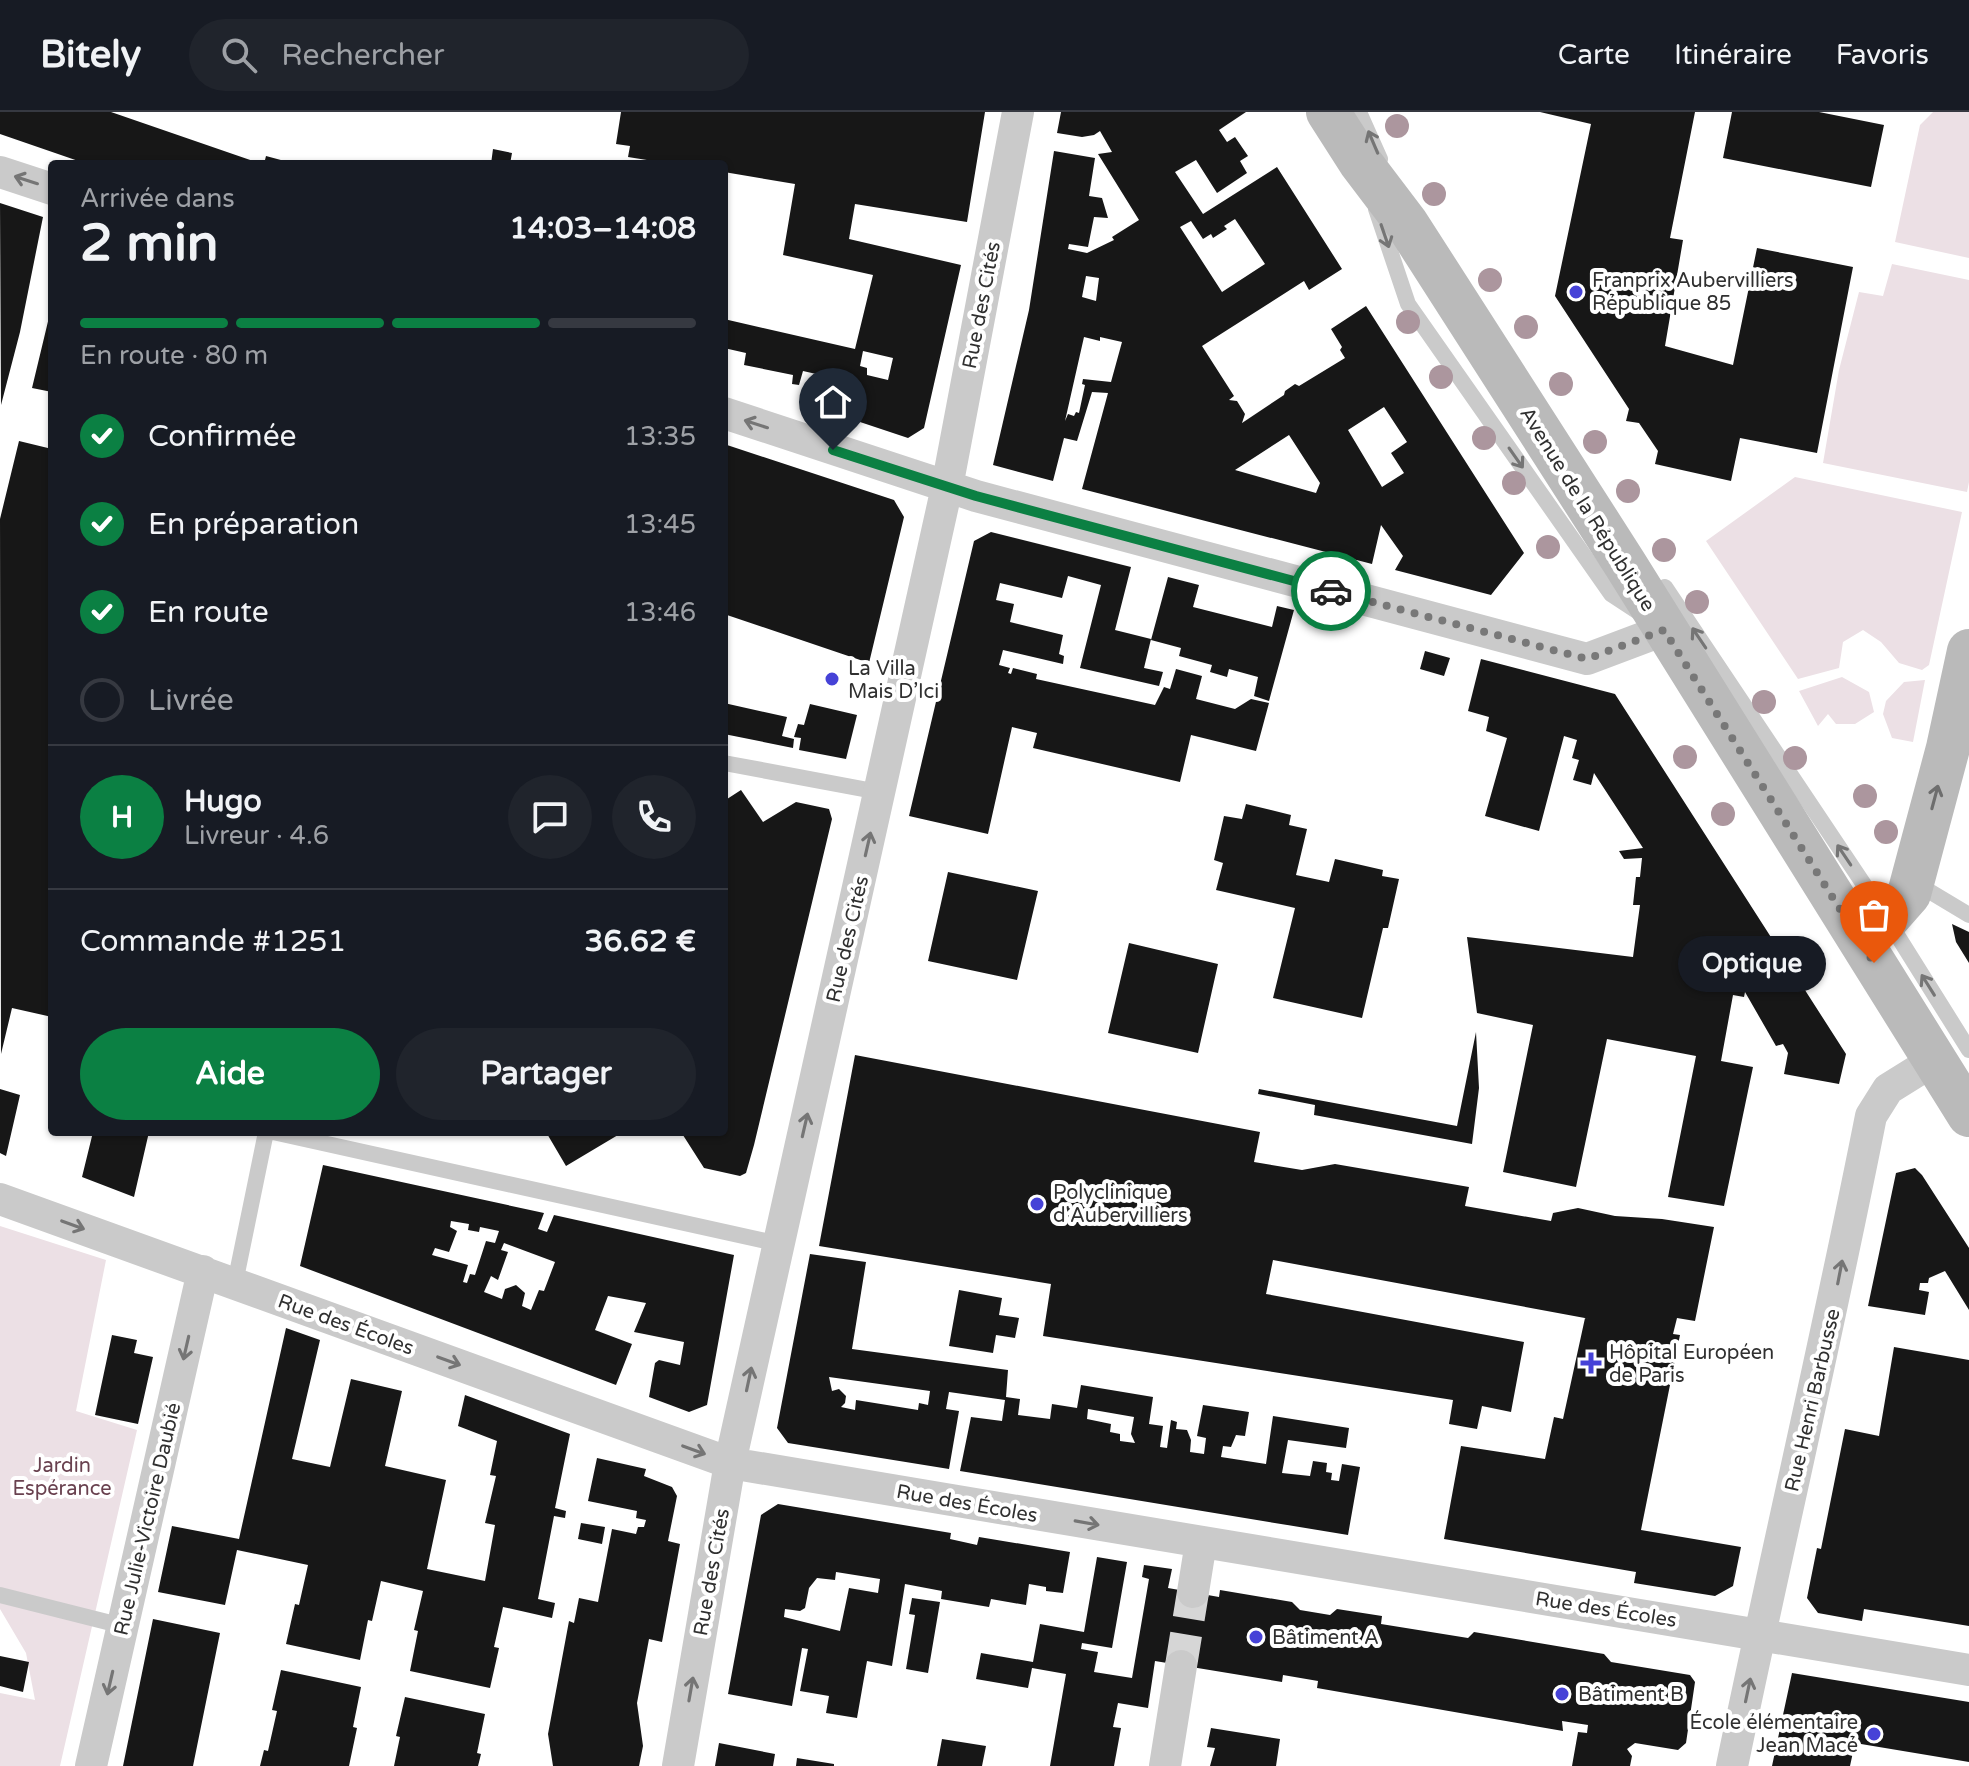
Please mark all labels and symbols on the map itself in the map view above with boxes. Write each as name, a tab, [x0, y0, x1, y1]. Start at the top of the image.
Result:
one-way arrow	[1365, 130, 1379, 155]
one-way arrow	[14, 172, 39, 187]
one-way arrow	[1379, 223, 1394, 248]
street label: Rue des Cités	[958, 240, 1006, 371]
place label: Franprix Aubervilliers République 85	[1592, 269, 1794, 316]
marker: Franprix Aubervilliers République 85	[1567, 283, 1585, 301]
pin	[799, 368, 867, 450]
street label: Avenue de la République	[1514, 403, 1660, 616]
one-way arrow	[744, 416, 770, 431]
one-way arrow	[1508, 446, 1524, 468]
courier	[1291, 551, 1371, 631]
one-way arrow	[1691, 628, 1707, 650]
place label: La Villa Mais D’Ici	[848, 657, 939, 704]
marker: La Villa Mais D’Ici	[823, 670, 841, 688]
one-way arrow	[1928, 785, 1943, 811]
one-way arrow	[861, 831, 876, 857]
one-way arrow	[1835, 844, 1852, 866]
street label: Rue des Cités	[822, 874, 874, 1005]
pin	[1840, 881, 1908, 963]
callout: Optique	[1678, 935, 1826, 991]
one-way arrow	[1920, 974, 1936, 997]
one-way arrow	[798, 1112, 813, 1138]
place label: Polyclinique d'Aubervilliers	[1053, 1181, 1188, 1228]
marker: Polyclinique d'Aubervilliers	[1028, 1195, 1046, 1213]
one-way arrow	[60, 1219, 85, 1233]
one-way arrow	[1834, 1260, 1849, 1285]
street label: Rue des Écoles	[274, 1288, 417, 1361]
street label: Rue Henri Barbusse	[1780, 1306, 1846, 1494]
one-way arrow	[178, 1334, 193, 1360]
place label: Hôpital Européen de Paris	[1609, 1341, 1774, 1388]
marker: Hôpital Européen de Paris	[1580, 1352, 1602, 1374]
one-way arrow	[437, 1355, 461, 1369]
one-way arrow	[742, 1366, 757, 1392]
street label: Rue Julie-Victoire Daubié	[109, 1401, 186, 1638]
one-way arrow	[681, 1444, 706, 1458]
park label: Jardin Espérance	[12, 1454, 112, 1501]
street label: Rue des Écoles	[894, 1479, 1039, 1528]
street label: Rue des Cités	[689, 1507, 735, 1638]
one-way arrow	[1073, 1516, 1099, 1531]
street label: Rue des Écoles	[1533, 1586, 1678, 1633]
place label: Bâtiment A	[1272, 1626, 1379, 1650]
marker: Bâtiment A	[1247, 1628, 1265, 1646]
one-way arrow	[102, 1670, 117, 1695]
one-way arrow	[685, 1677, 700, 1702]
one-way arrow	[1741, 1677, 1756, 1703]
place label: Bâtiment B	[1578, 1683, 1684, 1707]
marker: Bâtiment B	[1553, 1685, 1571, 1703]
place label: École élémentaire Jean Macé	[1690, 1710, 1858, 1758]
marker: École élémentaire Jean Macé	[1865, 1725, 1883, 1743]

